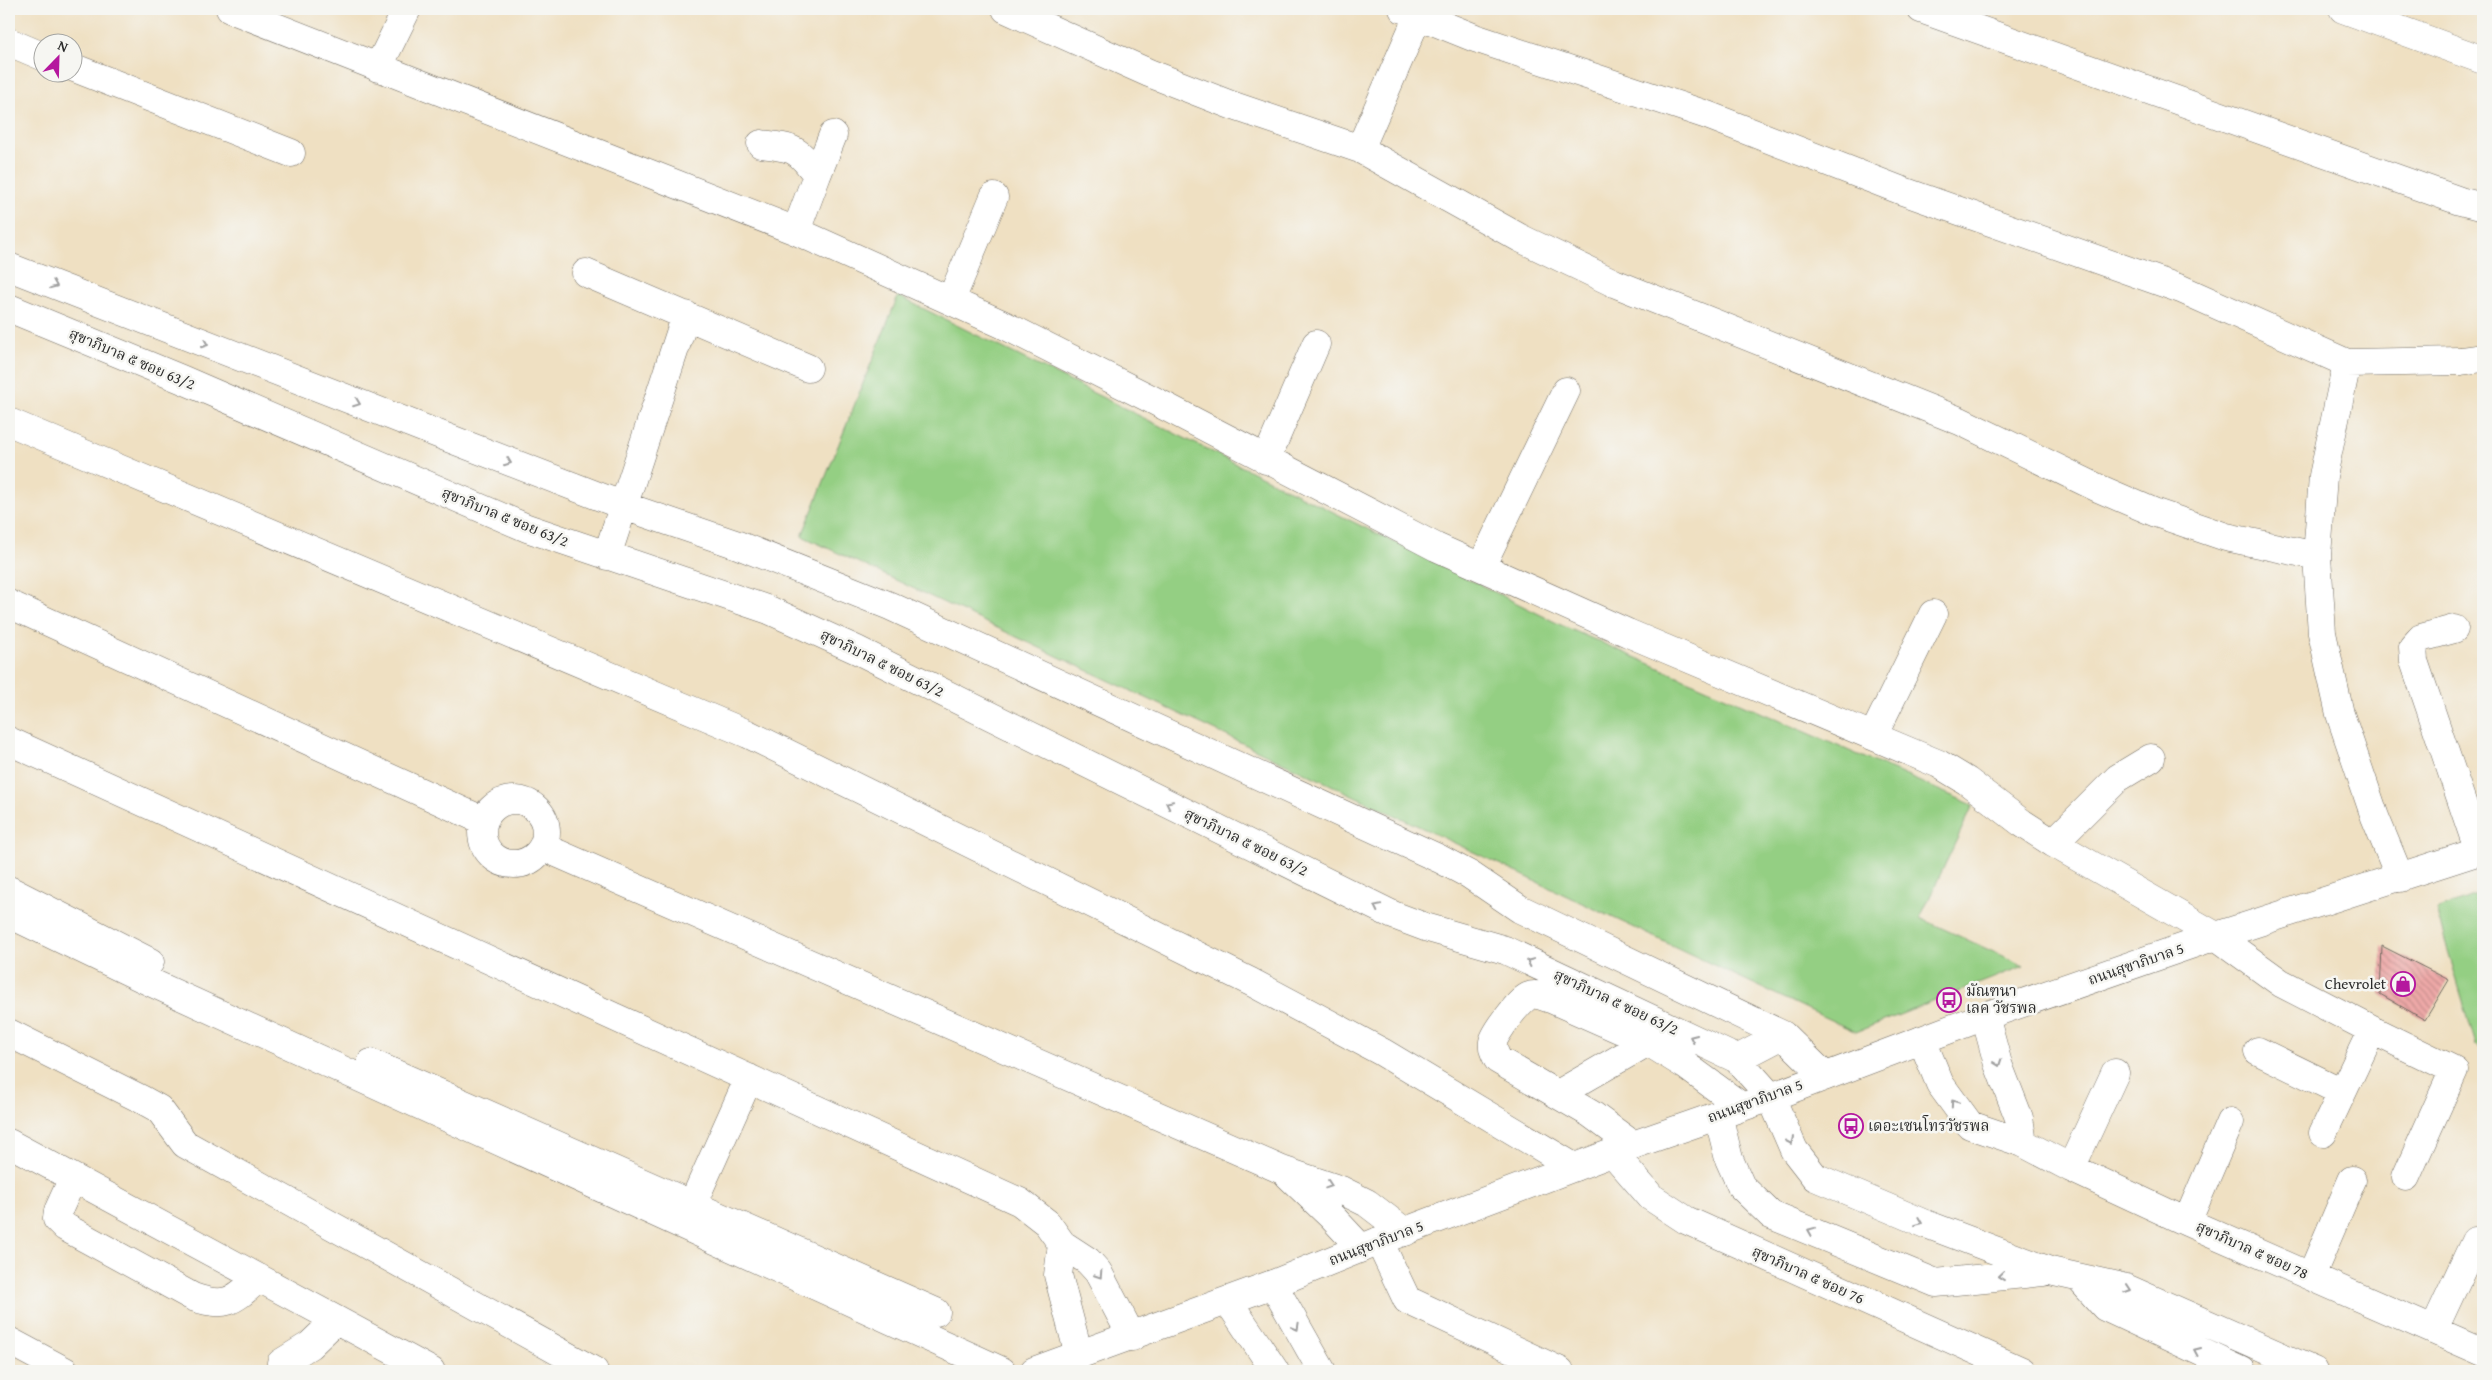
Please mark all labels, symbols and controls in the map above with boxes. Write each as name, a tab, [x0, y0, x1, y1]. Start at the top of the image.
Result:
north arrow	[32, 32, 82, 82]
text: N	[55, 35, 72, 57]
one-way arrow	[49, 279, 58, 289]
street label: สุขาภิบาล ๕ ซอย 63/2	[66, 323, 198, 395]
one-way arrow	[200, 338, 209, 349]
one-way arrow	[352, 397, 361, 407]
one-way arrow	[504, 456, 512, 466]
street label: สุขาภิบาล ๕ ซอย 63/2	[438, 482, 572, 552]
street label: สุขาภิบาล ๕ ซอย 63/2	[817, 624, 947, 702]
one-way arrow	[1165, 800, 1174, 810]
street label: สุขาภิบาล ๕ ซอย 63/2	[1181, 803, 1311, 881]
one-way arrow	[1374, 903, 1383, 913]
street label: ถนนสุขาภิบาล 5	[2085, 937, 2187, 991]
one-way arrow	[1526, 958, 1535, 968]
street label: สุขาภิบาล ๕ ซอย 63/2	[1550, 964, 1682, 1040]
shop icon: Chevrolet	[2390, 971, 2416, 997]
place label: Chevrolet	[2325, 973, 2387, 994]
place label: มัณฑนา เลค วัชรพล	[1966, 980, 2037, 1018]
bus stop icon: มัณฑนา เลค วัชรพล	[1936, 987, 1962, 1013]
one-way arrow	[1689, 1034, 1698, 1044]
one-way arrow	[1992, 1059, 2002, 1067]
street label: ถนนสุขาภิบาล 5	[1704, 1074, 1806, 1128]
one-way arrow	[1951, 1099, 1960, 1109]
bus stop icon: เดอะเซนโทรวัชรพล	[1838, 1113, 1864, 1139]
place label: เดอะเซนโทรวัชรพล	[1868, 1115, 1989, 1136]
one-way arrow	[1784, 1136, 1795, 1145]
one-way arrow	[1324, 1180, 1332, 1190]
street label: ถนนสุขาภิบาล 5	[1325, 1215, 1427, 1271]
one-way arrow	[1914, 1215, 1923, 1226]
street label: สุขาภิบาล ๕ ซอย 78	[2192, 1215, 2312, 1285]
one-way arrow	[1807, 1226, 1816, 1237]
street label: สุขาภิบาล ๕ ซอย 76	[1748, 1240, 1868, 1310]
one-way arrow	[1093, 1269, 1102, 1279]
one-way arrow	[1997, 1270, 2005, 1281]
one-way arrow	[2123, 1283, 2131, 1293]
one-way arrow	[1290, 1322, 1300, 1331]
one-way arrow	[2193, 1347, 2202, 1357]

